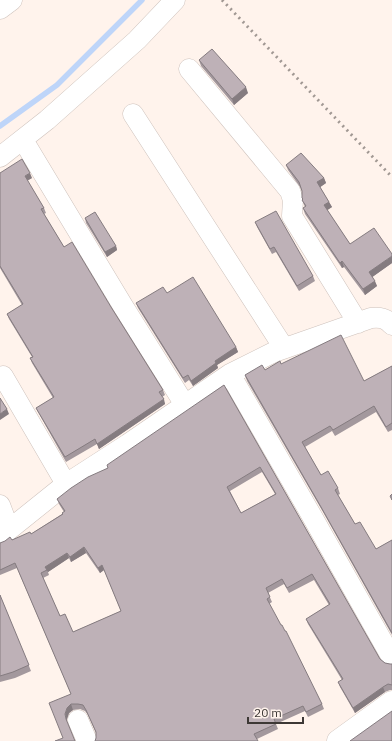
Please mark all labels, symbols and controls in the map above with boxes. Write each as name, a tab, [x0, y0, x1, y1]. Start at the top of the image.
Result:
scale bar	[248, 699, 303, 725]
text: 20 m	[254, 705, 282, 720]

